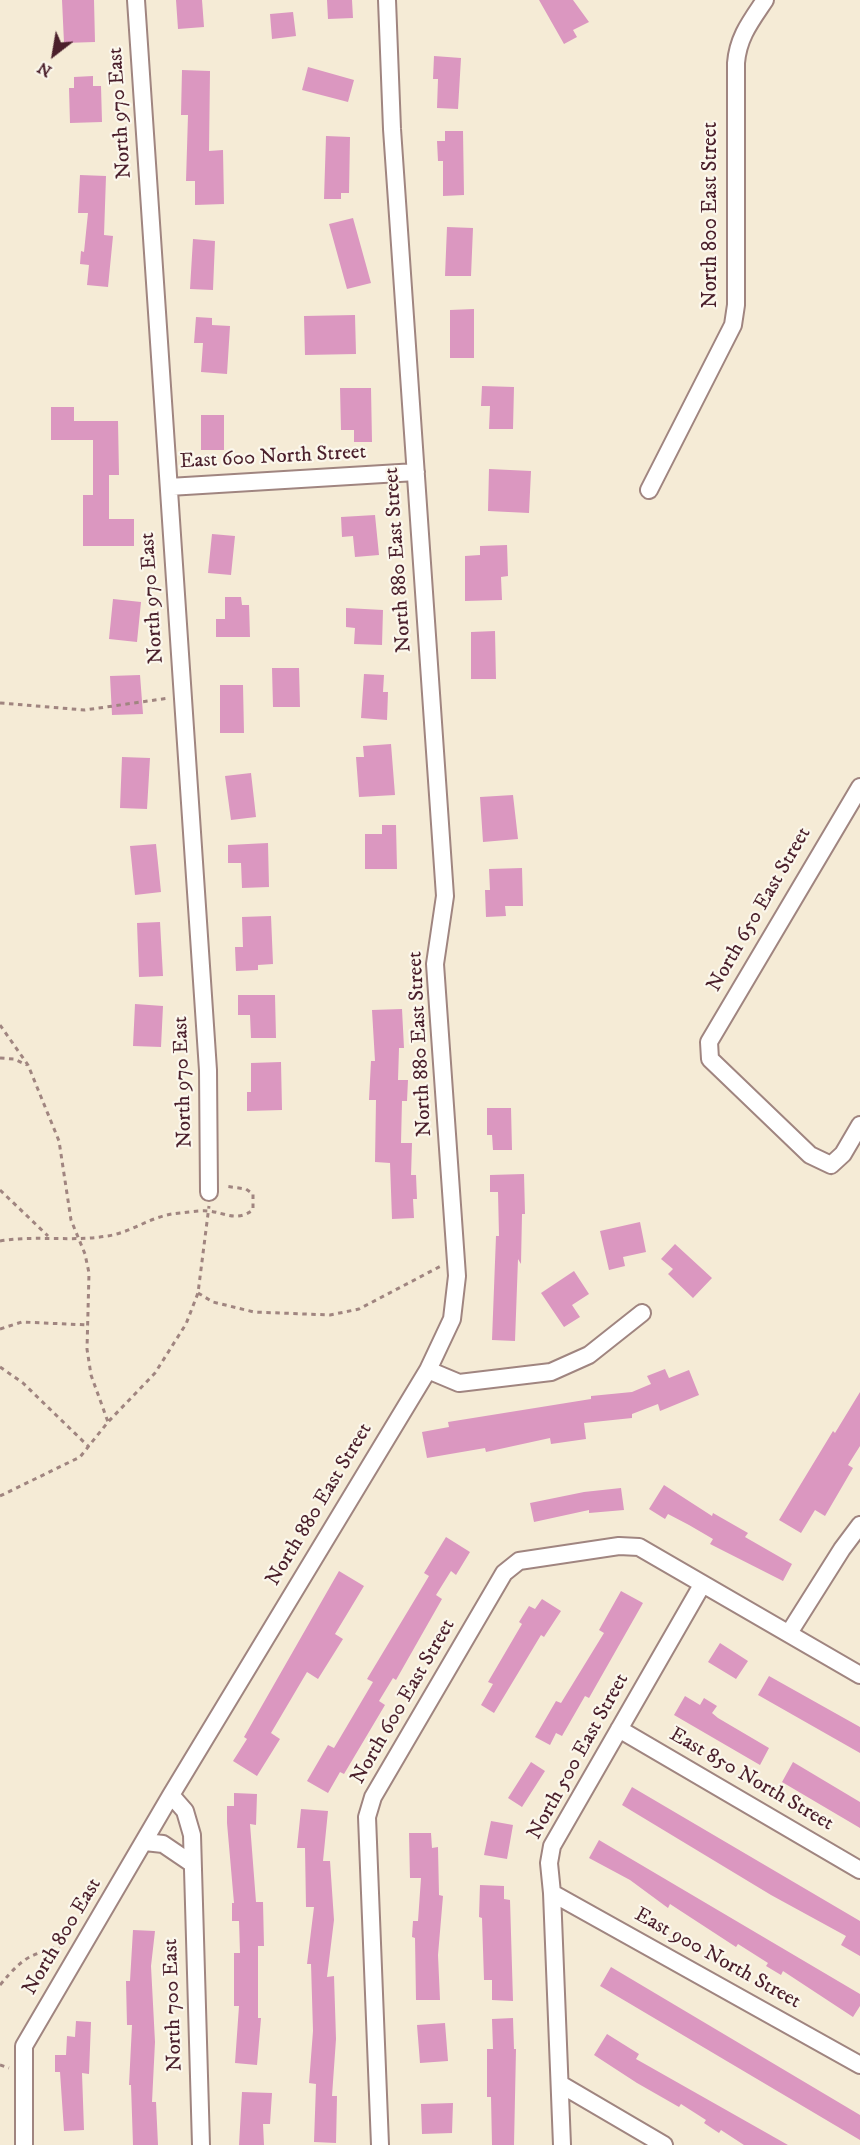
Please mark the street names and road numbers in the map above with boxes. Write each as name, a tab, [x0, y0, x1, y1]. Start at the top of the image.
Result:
street label: North 970 East	[104, 46, 138, 180]
street label: North 800 East Street	[699, 122, 725, 308]
street label: East 600 North Street	[179, 441, 367, 475]
street label: North 880 East Street	[380, 467, 418, 653]
street label: North 970 East	[136, 531, 170, 665]
street label: North 650 East Street	[703, 823, 817, 997]
street label: North 880 East Street	[404, 951, 438, 1137]
street label: North 970 East	[169, 1016, 199, 1148]
street label: North 880 East Street	[261, 1419, 379, 1591]
street label: North 600 East Street	[346, 1615, 462, 1789]
street label: North 500 East Street	[523, 1669, 635, 1845]
street label: East 850 North Street	[664, 1723, 838, 1837]
street label: North 800 East	[18, 1874, 108, 2000]
street label: East 900 North Street	[629, 1903, 805, 2015]
street label: North 700 East	[159, 1938, 189, 2072]

